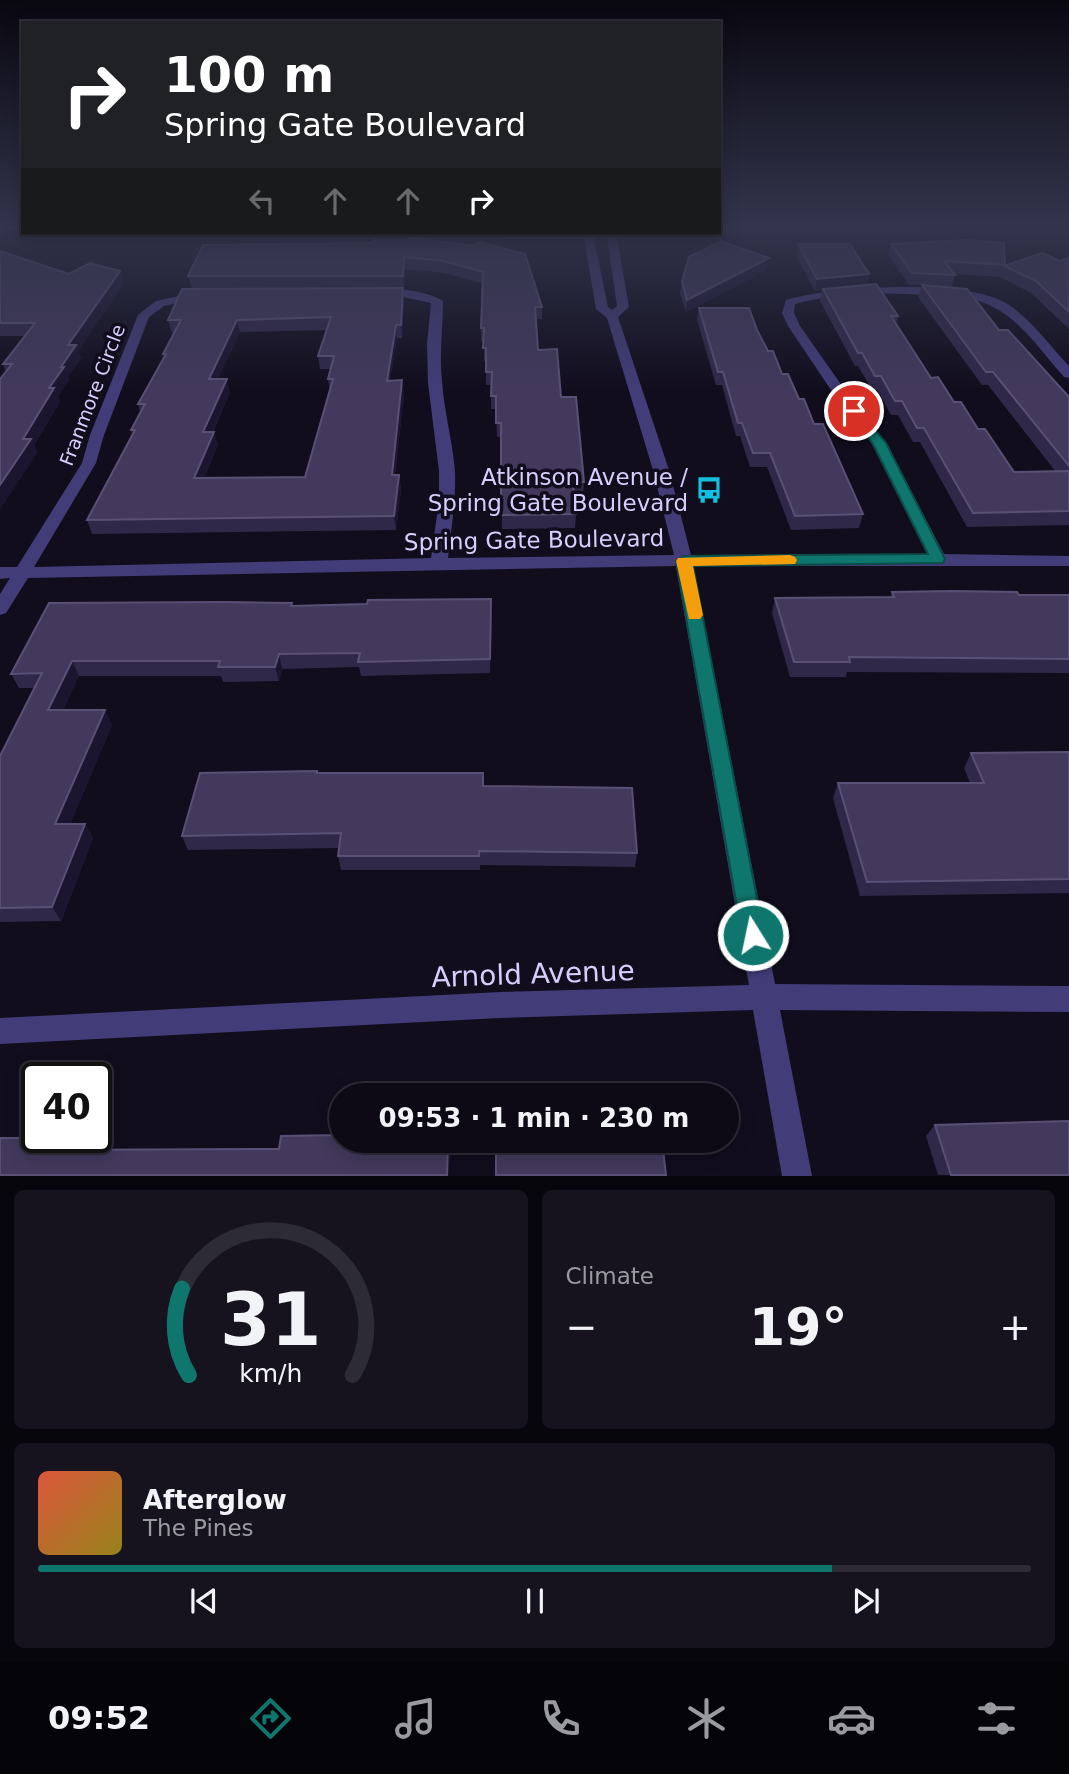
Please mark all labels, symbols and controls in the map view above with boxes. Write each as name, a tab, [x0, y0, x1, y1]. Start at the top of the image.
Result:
text: 100 m	[164, 47, 334, 104]
icon: right	[49, 49, 140, 140]
text: Spring Gate Boulevard	[164, 106, 526, 144]
icon: left	[243, 182, 281, 220]
icon: ahead	[316, 182, 354, 220]
icon: ahead	[389, 182, 427, 220]
icon: right	[462, 182, 500, 220]
street label: Franmore Circle	[55, 321, 129, 469]
pin	[824, 381, 884, 441]
icon: arrive	[835, 392, 873, 430]
place label: Atkinson Avenue / Spring Gate Boulevard	[428, 464, 688, 516]
bus stop icon: Atkinson Avenue / Spring Gate Boulevard	[694, 475, 724, 505]
street label: Spring Gate Boulevard	[404, 525, 664, 555]
position arrow	[716, 898, 790, 972]
street label: Arnold Avenue	[431, 954, 635, 994]
speed limit sign: 40	[21, 1062, 112, 1153]
text: 09:53 · 1 min · 230 m	[379, 1103, 689, 1133]
text: Climate	[566, 1263, 654, 1289]
text: 31	[220, 1278, 321, 1363]
text: 19°	[749, 1297, 847, 1357]
text: −	[566, 1305, 597, 1349]
text: +	[999, 1305, 1031, 1349]
text: km/h	[239, 1359, 302, 1388]
text: Afterglow	[143, 1485, 287, 1515]
text: The Pines	[143, 1515, 254, 1541]
icon: previous	[185, 1582, 223, 1620]
icon: pause	[516, 1582, 554, 1620]
icon: next	[847, 1582, 885, 1620]
icon: directions	[246, 1694, 295, 1743]
icon: music	[391, 1694, 440, 1743]
icon: phone	[536, 1694, 585, 1743]
icon: climate	[682, 1694, 731, 1743]
icon: car	[827, 1694, 876, 1743]
icon: filters	[972, 1694, 1021, 1743]
text: 09:52	[48, 1699, 150, 1737]

